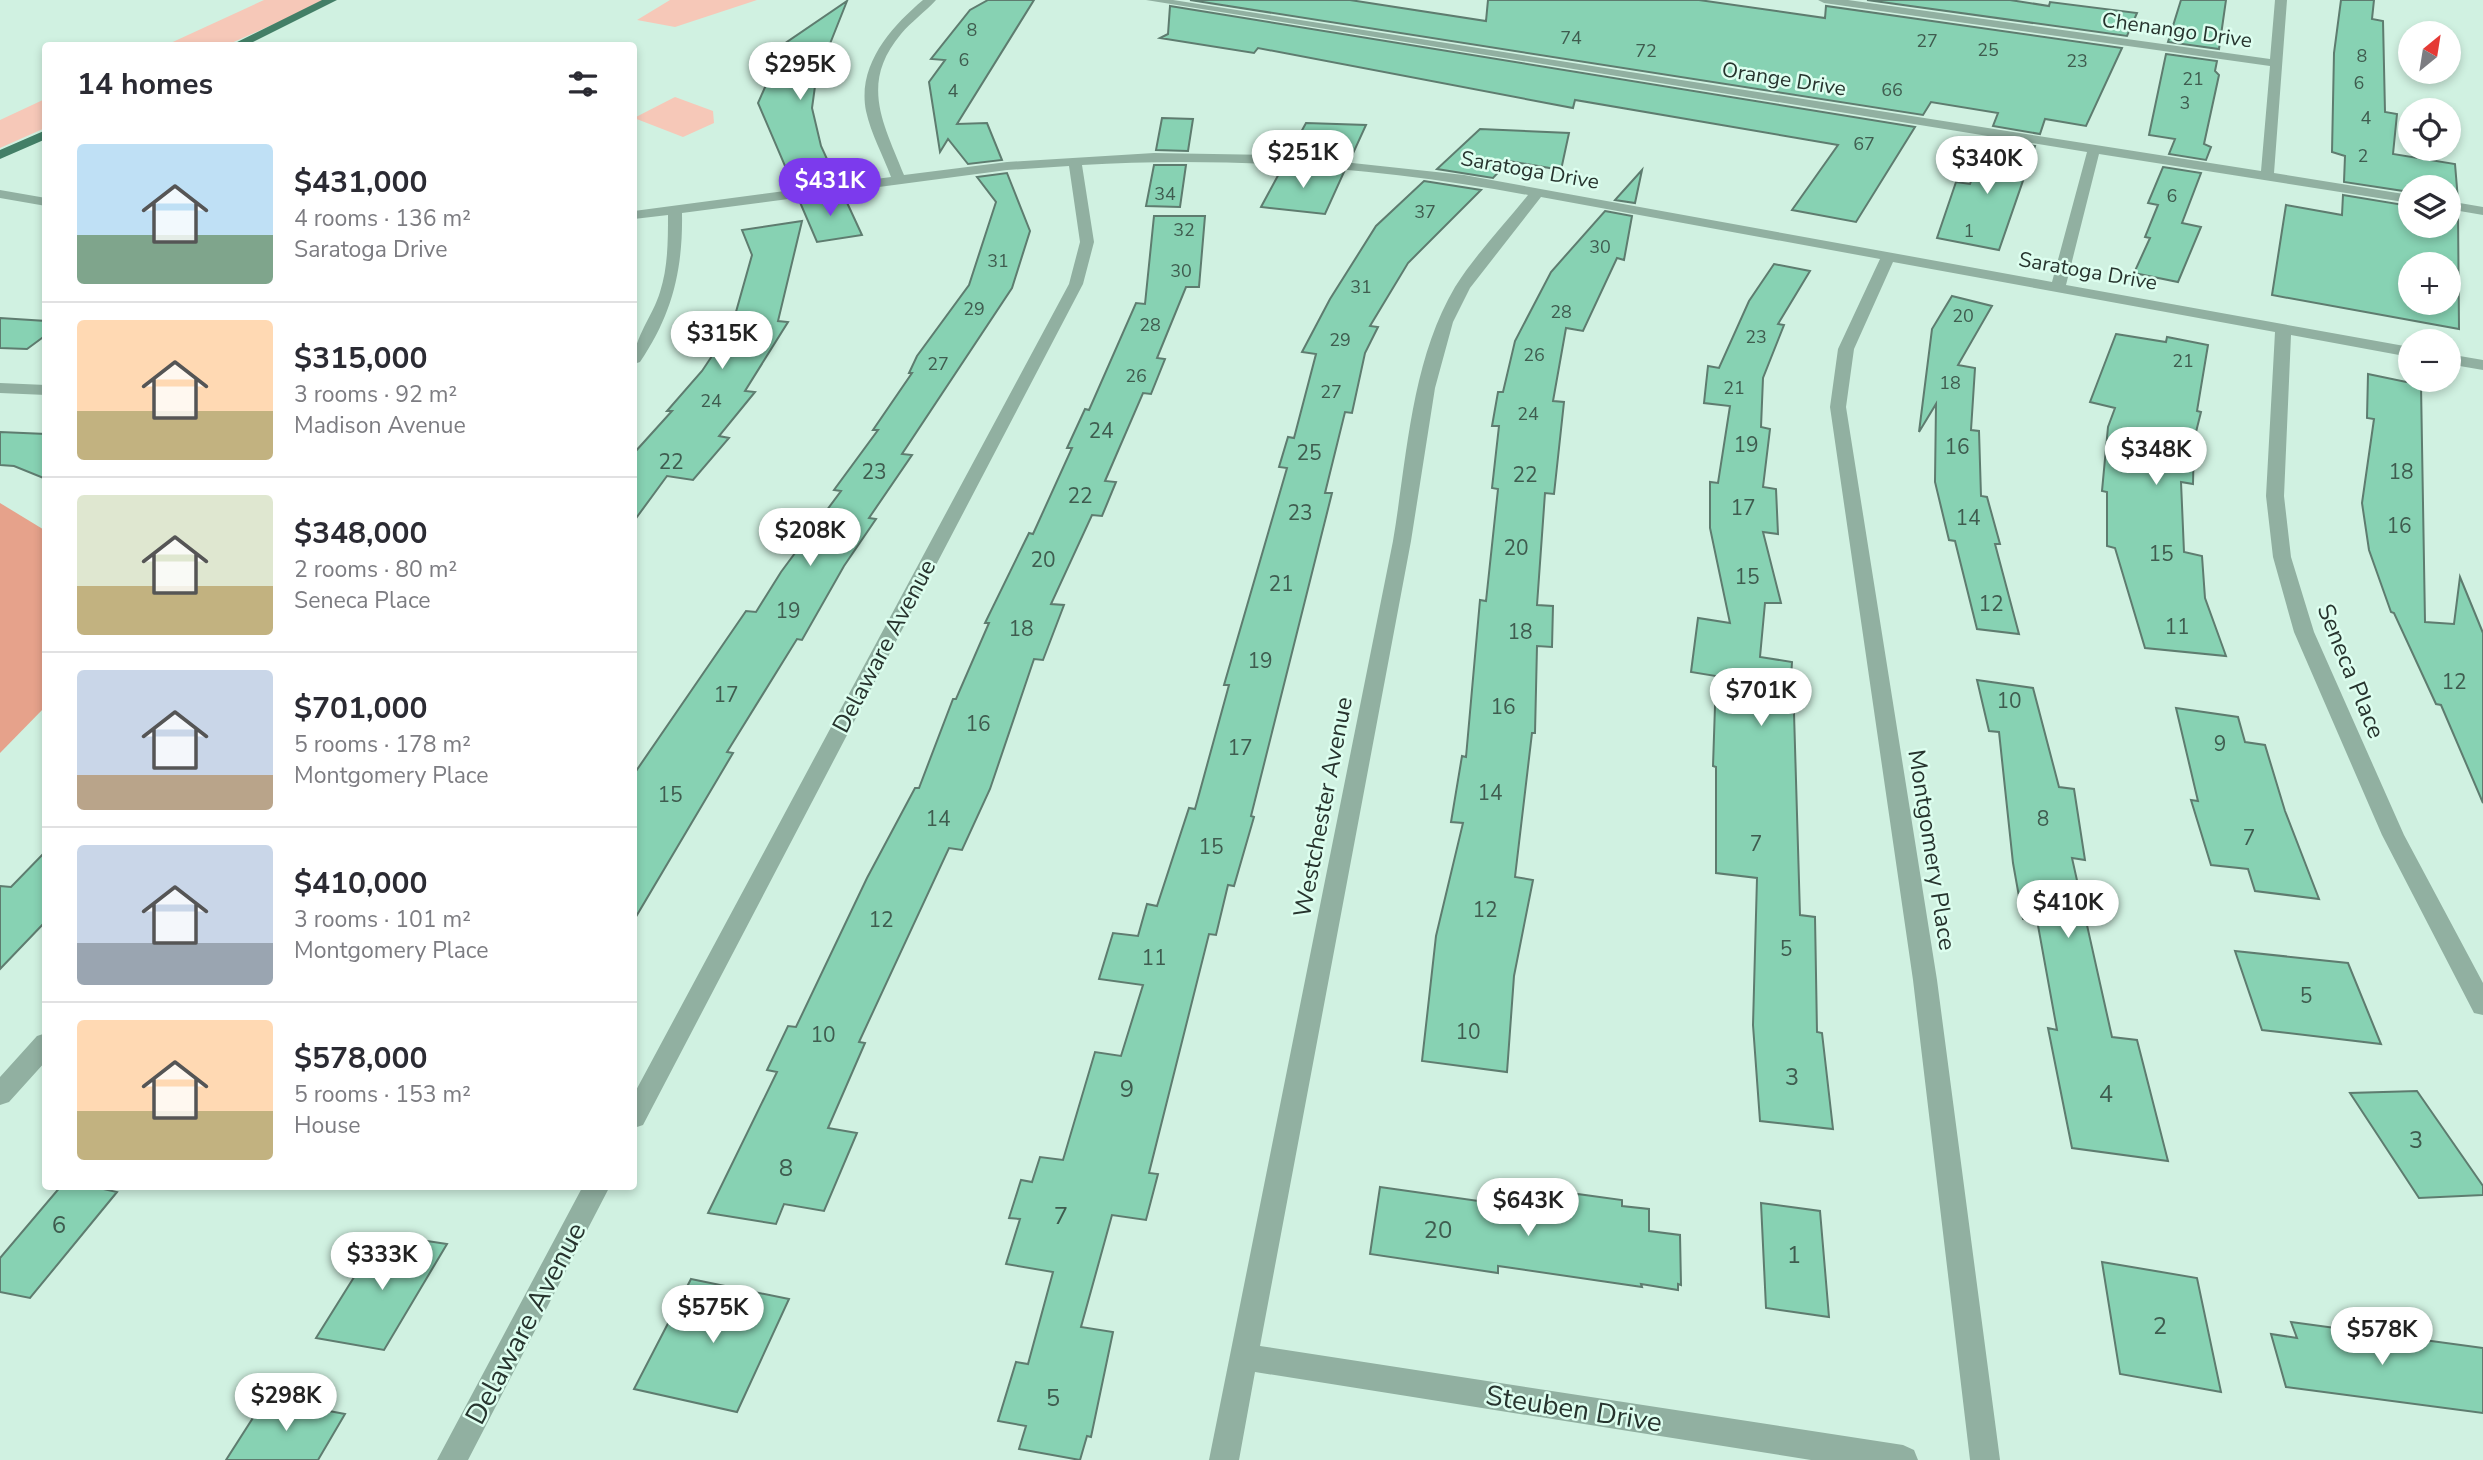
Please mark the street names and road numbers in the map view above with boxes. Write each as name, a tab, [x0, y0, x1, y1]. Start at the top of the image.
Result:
street label: Chenango Drive	[2100, 6, 2254, 54]
street label: Orange Drive	[1720, 55, 1848, 103]
street label: Saratoga Drive	[1459, 144, 1601, 196]
street label: Saratoga Drive	[2017, 245, 2159, 297]
street label: Delaware Avenue	[825, 554, 943, 738]
street label: Seneca Place	[2309, 599, 2393, 743]
street label: Westchester Avenue	[1286, 694, 1360, 920]
street label: Montgomery Place	[1900, 747, 1964, 953]
street label: Delaware Avenue	[457, 1216, 595, 1431]
street label: Steuben Drive	[1483, 1376, 1665, 1442]

